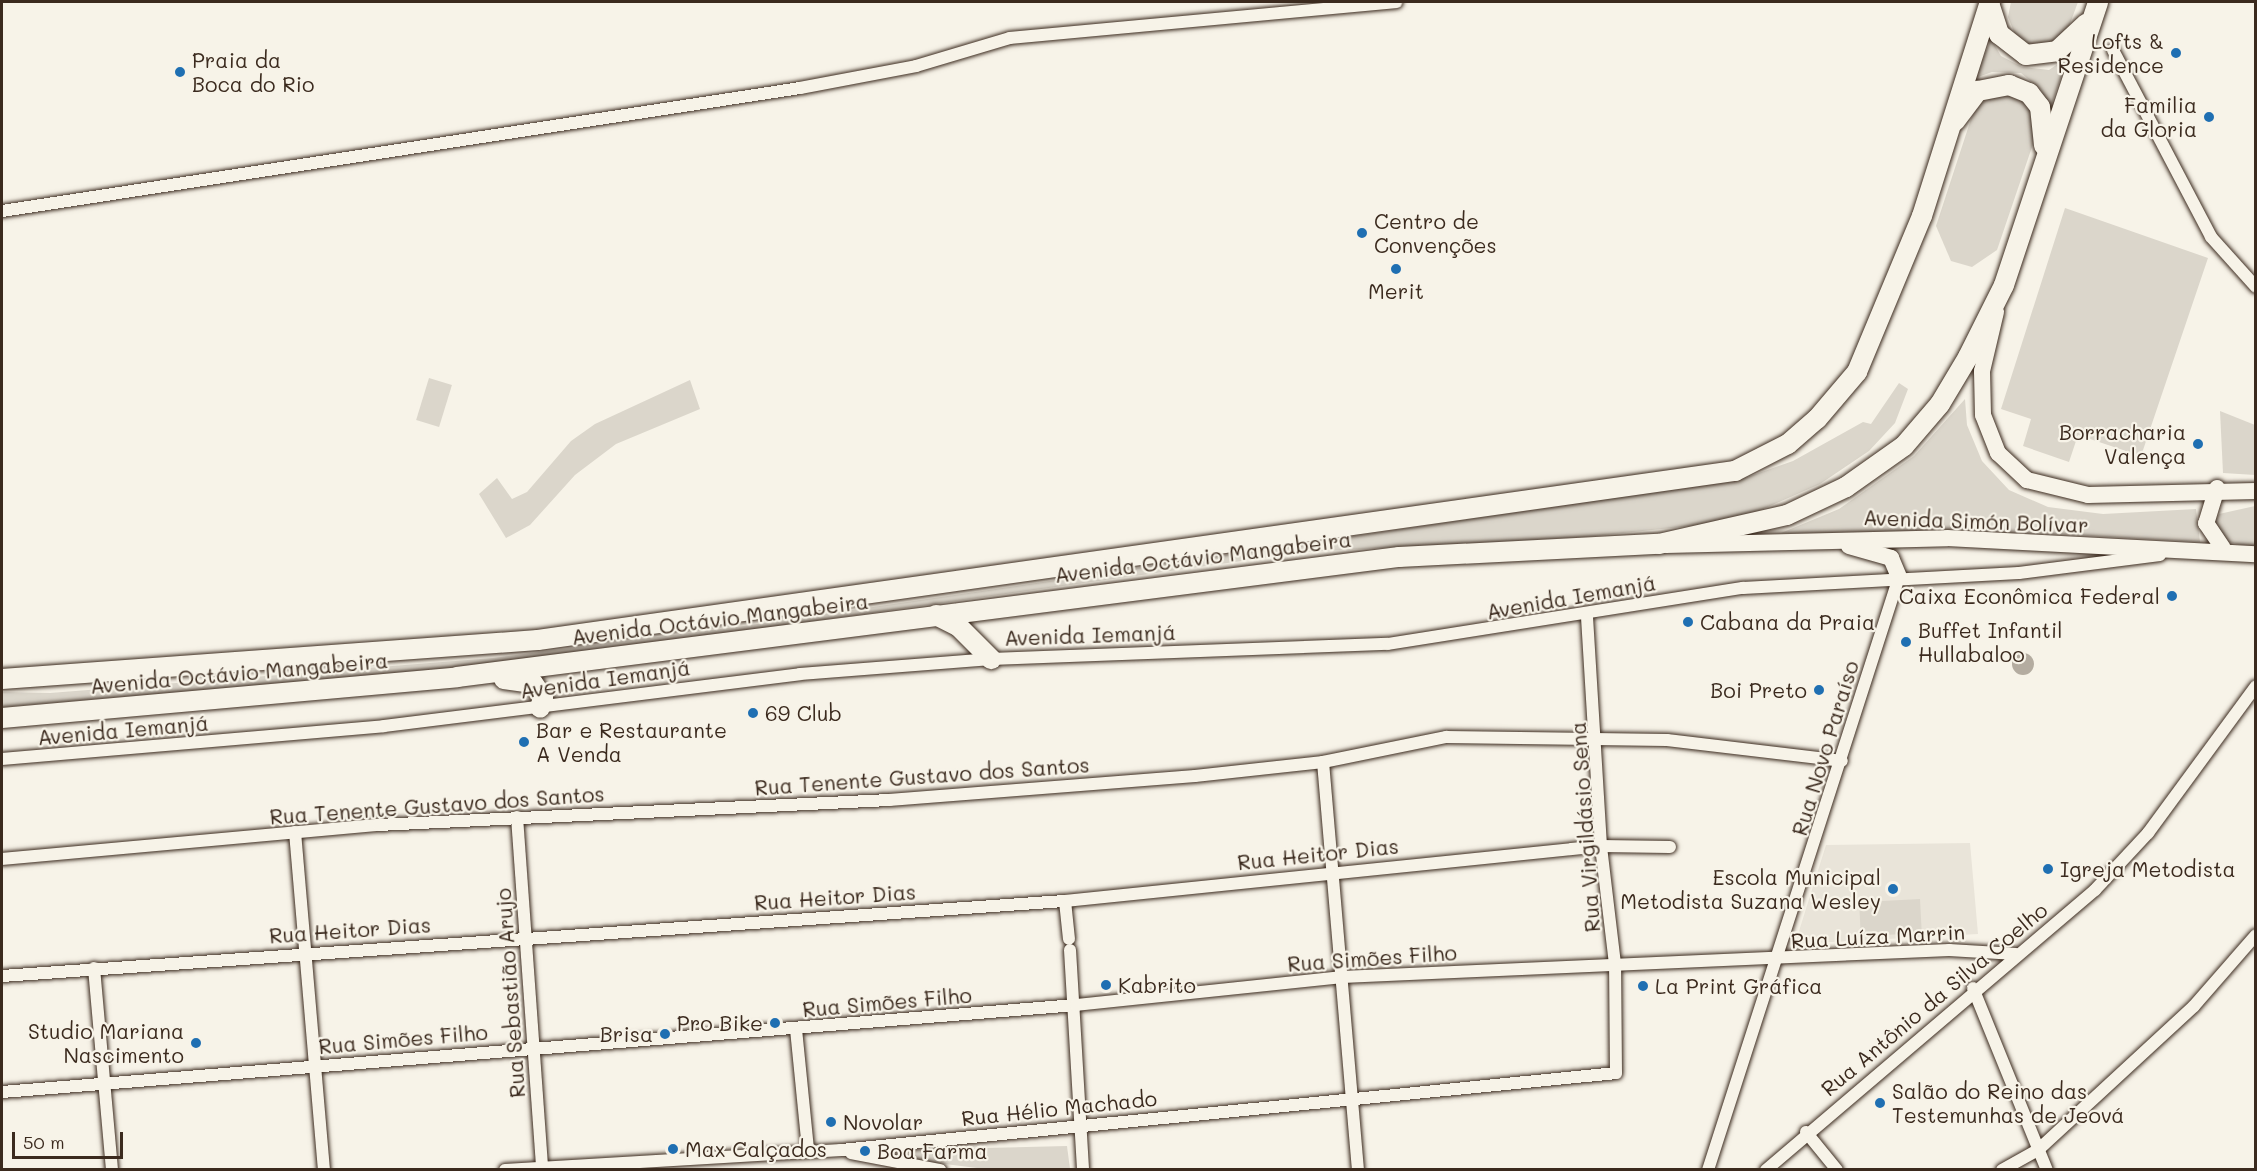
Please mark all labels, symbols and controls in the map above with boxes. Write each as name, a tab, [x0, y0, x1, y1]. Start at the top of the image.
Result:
place label: Lofts & Residence	[2058, 28, 2164, 78]
marker: Lofts & Residence	[2169, 46, 2183, 60]
place label: Praia da Boca do Rio	[192, 47, 314, 97]
marker: Praia da Boca do Rio	[173, 65, 187, 79]
place label: Familia da Gloria	[2101, 92, 2197, 142]
marker: Familia da Gloria	[2202, 110, 2216, 124]
place label: Centro de Convenções	[1374, 208, 1497, 258]
marker: Centro de Convenções	[1355, 226, 1369, 240]
marker: Merit	[1389, 262, 1403, 276]
place label: Merit	[1368, 278, 1424, 304]
place label: Borracharia Valença	[2059, 419, 2186, 469]
marker: Borracharia Valença	[2191, 437, 2205, 451]
street label: Avenida Simón Bolívar	[1863, 504, 2089, 538]
street label: Avenida Octávio Mangabeira	[1053, 526, 1353, 588]
street label: Avenida Iemanjá	[1484, 570, 1658, 624]
place label: Caixa Econômica Federal	[1899, 583, 2160, 609]
street label: Avenida Octávio Mangabeira	[570, 588, 870, 650]
marker: Caixa Econômica Federal	[2165, 589, 2179, 603]
place label: Cabana da Praia	[1700, 609, 1875, 635]
marker: Cabana da Praia	[1681, 615, 1695, 629]
place label: Buffet Infantil Hullabaloo	[1918, 617, 2062, 667]
street label: Avenida Iemanjá	[1004, 619, 1176, 651]
marker: Buffet Infantil Hullabaloo	[1899, 635, 1913, 649]
street label: Avenida Octávio Mangabeira	[89, 647, 389, 699]
street label: Avenida Iemanjá	[518, 655, 692, 703]
street label: Rua Novo Paraíso	[1786, 657, 1864, 839]
place label: Boi Preto	[1710, 677, 1807, 703]
marker: Boi Preto	[1812, 683, 1826, 697]
place label: 69 Club	[765, 700, 842, 726]
marker: 69 Club	[746, 706, 760, 720]
street label: Avenida Iemanjá	[36, 710, 210, 750]
place label: Bar e Restaurante A Venda	[536, 717, 727, 767]
street label: Rua Virgildásio Sena	[1565, 721, 1605, 933]
marker: Bar e Restaurante A Venda	[517, 735, 531, 749]
street label: Rua Tenente Gustavo dos Santos	[754, 752, 1090, 800]
street label: Rua Tenente Gustavo dos Santos	[269, 781, 605, 829]
street label: Rua Heitor Dias	[1236, 833, 1400, 875]
place label: Igreja Metodista	[2060, 856, 2235, 882]
marker: Igreja Metodista	[2041, 862, 2055, 876]
place label: Escola Municipal Metodista Suzana Wesley	[1620, 864, 1881, 914]
street label: Rua Heitor Dias	[753, 879, 917, 915]
marker: Escola Municipal Metodista Suzana Wesley	[1886, 882, 1900, 896]
street label: Rua Sebastião Arujo	[490, 887, 530, 1099]
street label: Rua Antônio da Silva Coelho	[1816, 897, 2052, 1101]
street label: Rua Heitor Dias	[268, 912, 432, 948]
street label: Rua Luíza Marrin	[1790, 919, 1966, 953]
street label: Rua Simões Filho	[1286, 940, 1458, 976]
place label: Kabrito	[1118, 972, 1196, 998]
place label: La Print Gráfica	[1655, 973, 1822, 999]
marker: Kabrito	[1099, 978, 1113, 992]
marker: La Print Gráfica	[1636, 979, 1650, 993]
street label: Rua Simões Filho	[801, 982, 973, 1022]
place label: Pro Bike	[677, 1010, 763, 1036]
marker: Pro Bike	[768, 1016, 782, 1030]
place label: Studio Mariana Nascimento	[28, 1018, 184, 1068]
street label: Rua Simões Filho	[317, 1019, 489, 1059]
place label: Brisa	[600, 1021, 653, 1047]
marker: Brisa	[658, 1027, 672, 1041]
marker: Studio Mariana Nascimento	[189, 1036, 203, 1050]
place label: Salão do Reino das Testemunhas de Jeová	[1892, 1078, 2124, 1128]
street label: Rua Hélio Machado	[960, 1085, 1158, 1131]
marker: Salão do Reino das Testemunhas de Jeová	[1873, 1096, 1887, 1110]
place label: Novolar	[843, 1109, 923, 1135]
marker: Novolar	[824, 1115, 838, 1129]
scale bar	[15, 1120, 126, 1158]
text: 50 m	[23, 1130, 65, 1154]
place label: Max Calçados	[685, 1136, 827, 1162]
place label: Boa Farma	[877, 1138, 987, 1164]
marker: Max Calçados	[666, 1142, 680, 1156]
marker: Boa Farma	[858, 1144, 872, 1158]

